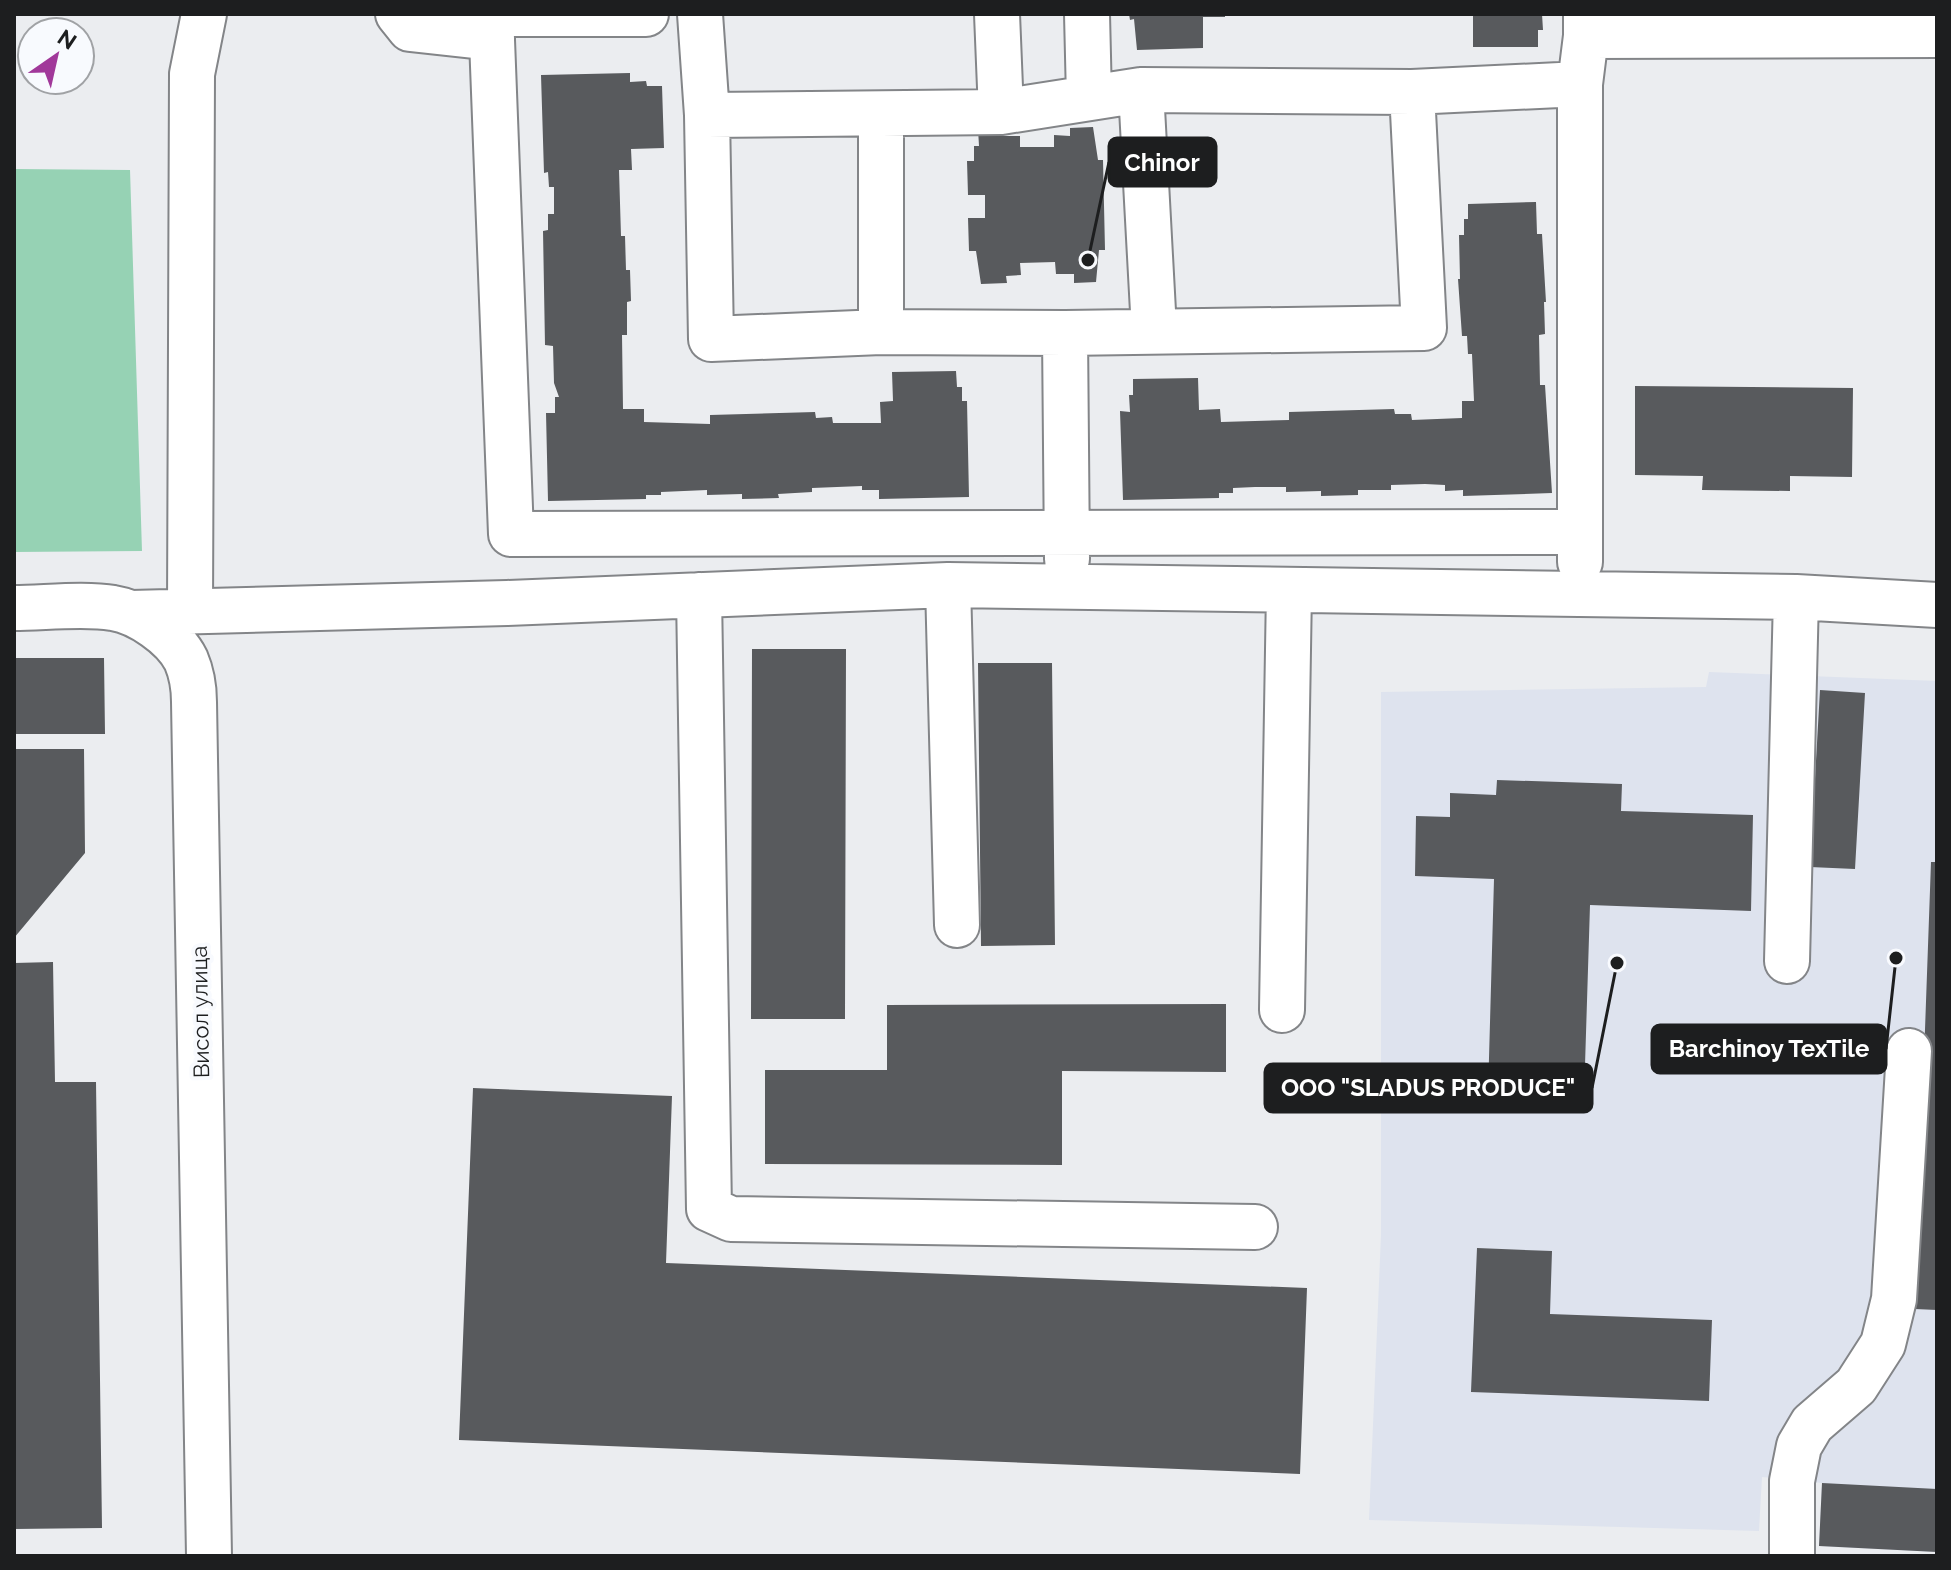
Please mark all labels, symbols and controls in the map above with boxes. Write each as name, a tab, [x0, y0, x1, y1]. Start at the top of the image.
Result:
north arrow	[16, 16, 96, 96]
text: N	[53, 24, 81, 55]
callout: Chinor	[1109, 138, 1216, 186]
text: Chinor	[1124, 148, 1200, 177]
street label: Висол улица	[186, 946, 214, 1078]
callout: Barchinoy TexTile	[1652, 1025, 1886, 1073]
text: Barchinoy TexTile	[1669, 1034, 1869, 1063]
callout: OOO "SLADUS PRODUCE"	[1265, 1064, 1592, 1112]
text: OOO "SLADUS PRODUCE"	[1281, 1073, 1575, 1102]

